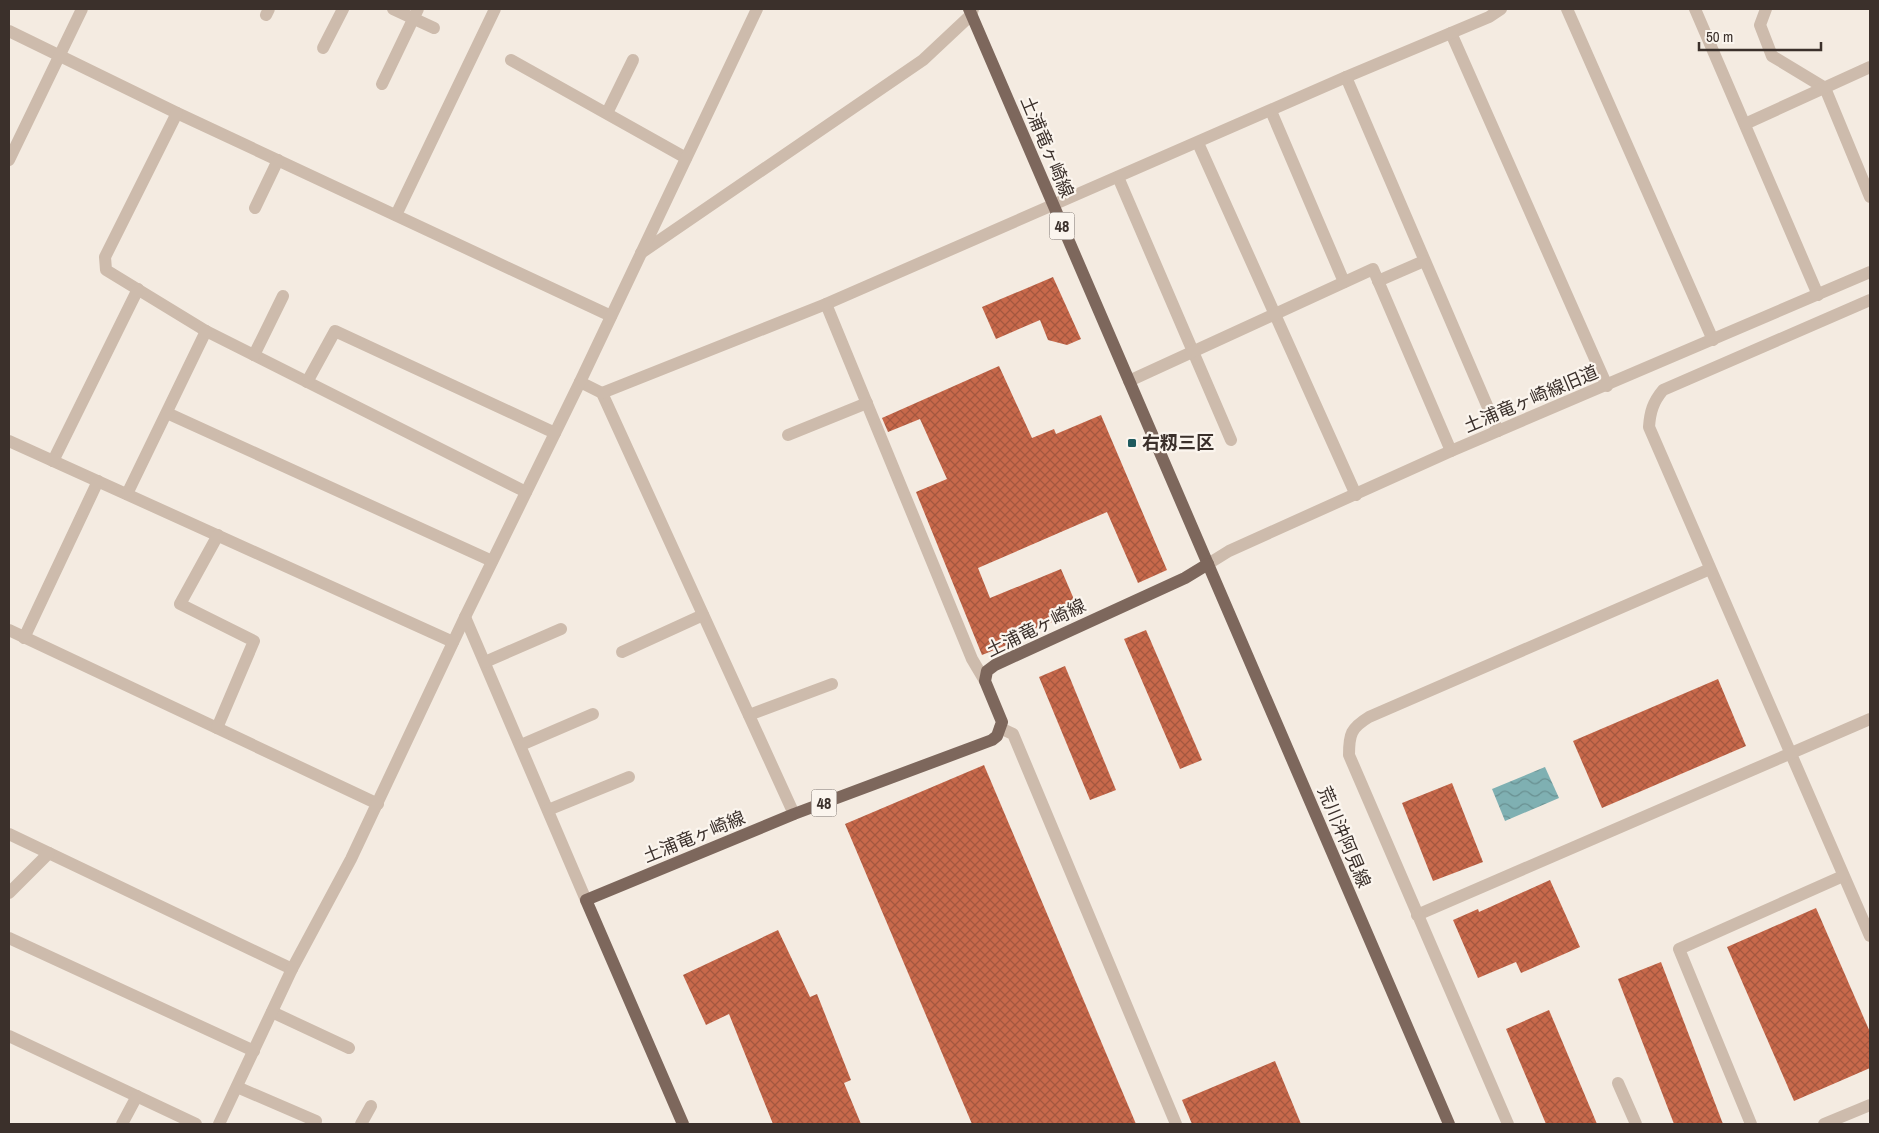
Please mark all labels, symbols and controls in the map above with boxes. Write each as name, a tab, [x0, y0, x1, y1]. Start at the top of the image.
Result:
scale bar	[1699, 20, 1822, 52]
text: 50 m	[1706, 26, 1733, 47]
street label: 土浦竜ヶ崎線	[1015, 92, 1080, 201]
road number: 48	[1050, 212, 1074, 240]
street label: 土浦竜ヶ崎線旧道	[1460, 359, 1602, 438]
place label: 右籾三区	[1142, 430, 1214, 455]
marker: 右籾三区	[1126, 437, 1138, 449]
street label: 土浦竜ヶ崎線	[982, 593, 1090, 662]
street label: 荒川沖阿見線	[1312, 782, 1377, 891]
road number: 48	[812, 790, 836, 816]
street label: 土浦竜ヶ崎線	[639, 805, 749, 868]

